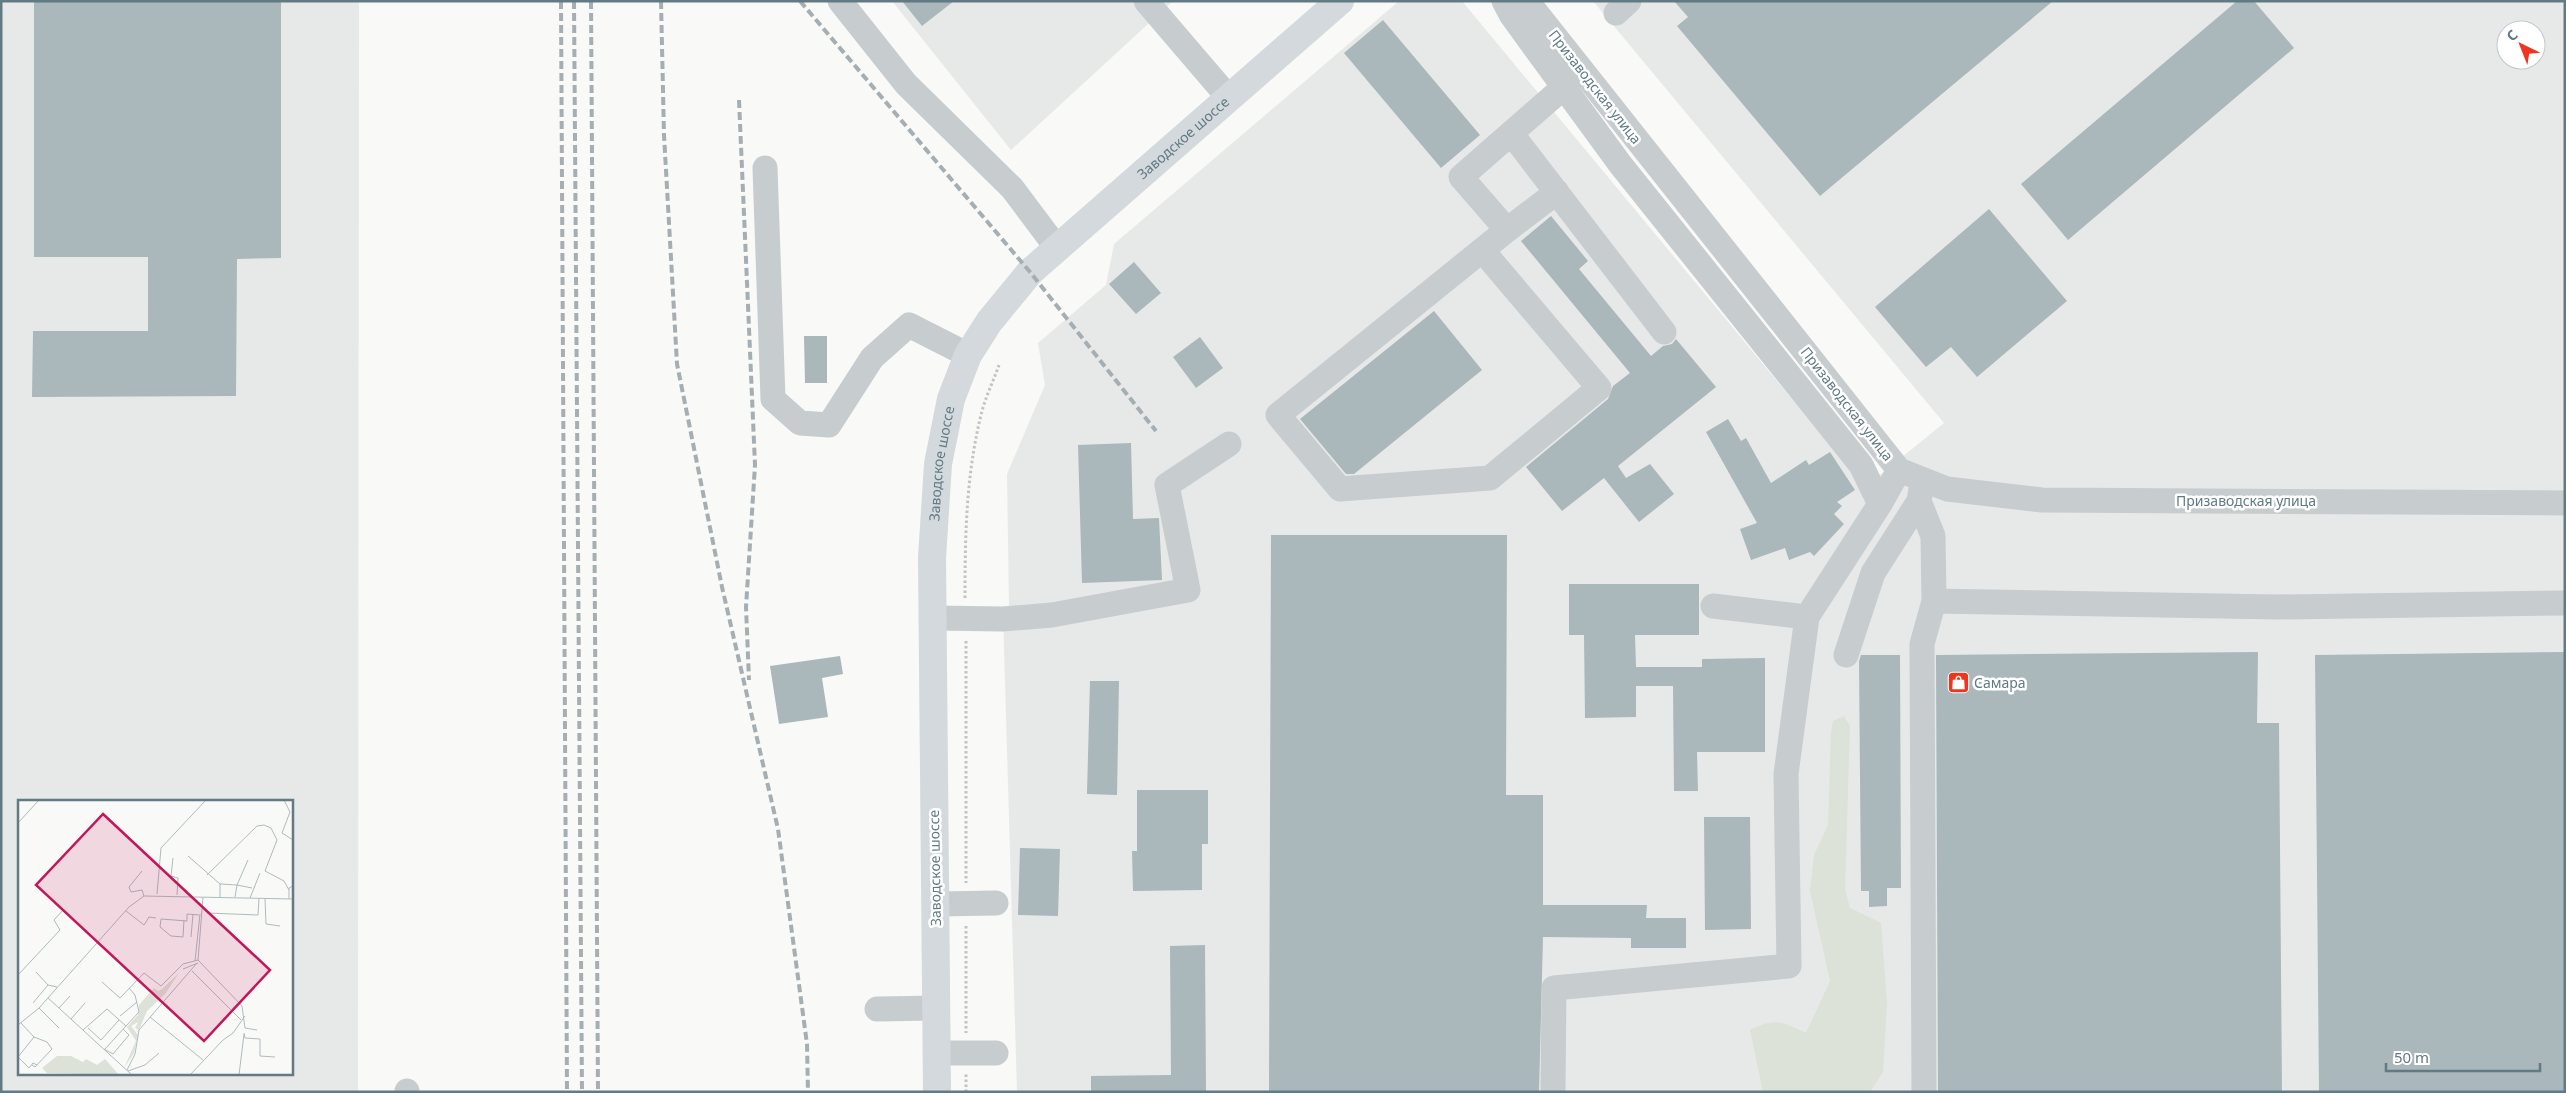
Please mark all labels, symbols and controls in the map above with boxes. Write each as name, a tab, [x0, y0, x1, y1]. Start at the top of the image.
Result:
north arrow	[2496, 20, 2546, 70]
text: С	[2502, 25, 2522, 45]
street label: Призаводская улица	[1545, 26, 1646, 148]
street label: Заводское шоссе	[1133, 92, 1233, 183]
street label: Призаводская улица	[1797, 343, 1898, 465]
street label: Заводское шоссе	[924, 404, 958, 522]
street label: Призаводская улица	[2176, 491, 2316, 510]
shop icon: Самара	[1946, 671, 1970, 695]
place label: Самара	[1974, 673, 2026, 692]
inset map	[18, 800, 292, 1076]
street label: Заводское шоссе	[924, 809, 945, 926]
scale bar	[2386, 1040, 2540, 1072]
text: 50 m	[2394, 1047, 2429, 1067]

